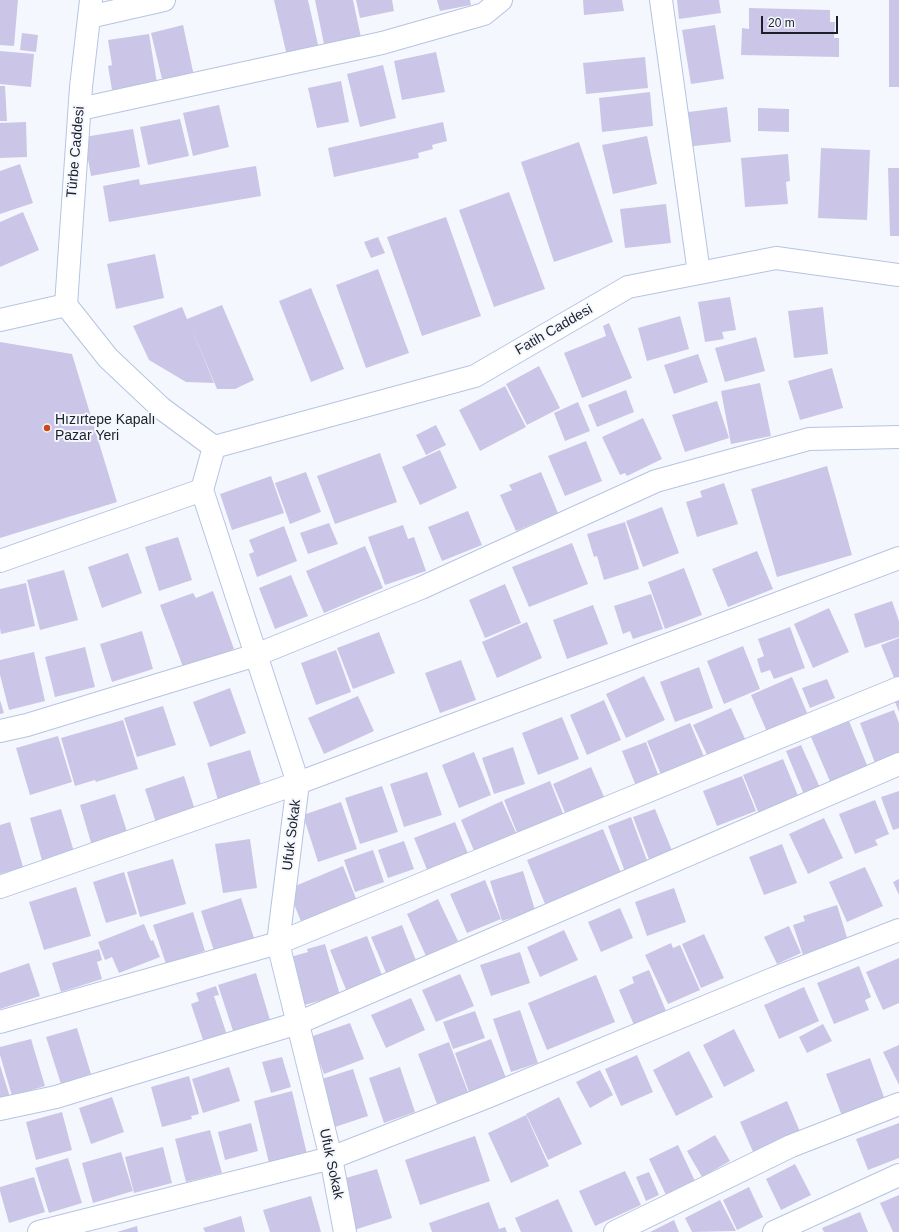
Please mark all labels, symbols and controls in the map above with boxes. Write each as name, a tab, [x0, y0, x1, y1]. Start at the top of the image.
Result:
scale bar	[763, 8, 840, 34]
text: 20 m	[768, 16, 795, 30]
street label: Türbe Caddesi	[64, 106, 88, 198]
street label: Fatih Caddesi	[512, 301, 596, 359]
place label: Hızırtepe Kapalı Pazar Yeri	[55, 412, 155, 444]
marker: Hızırtepe Kapalı Pazar Yeri	[42, 423, 52, 433]
street label: Ufuk Sokak	[279, 798, 305, 872]
street label: Ufuk Sokak	[315, 1127, 347, 1201]

